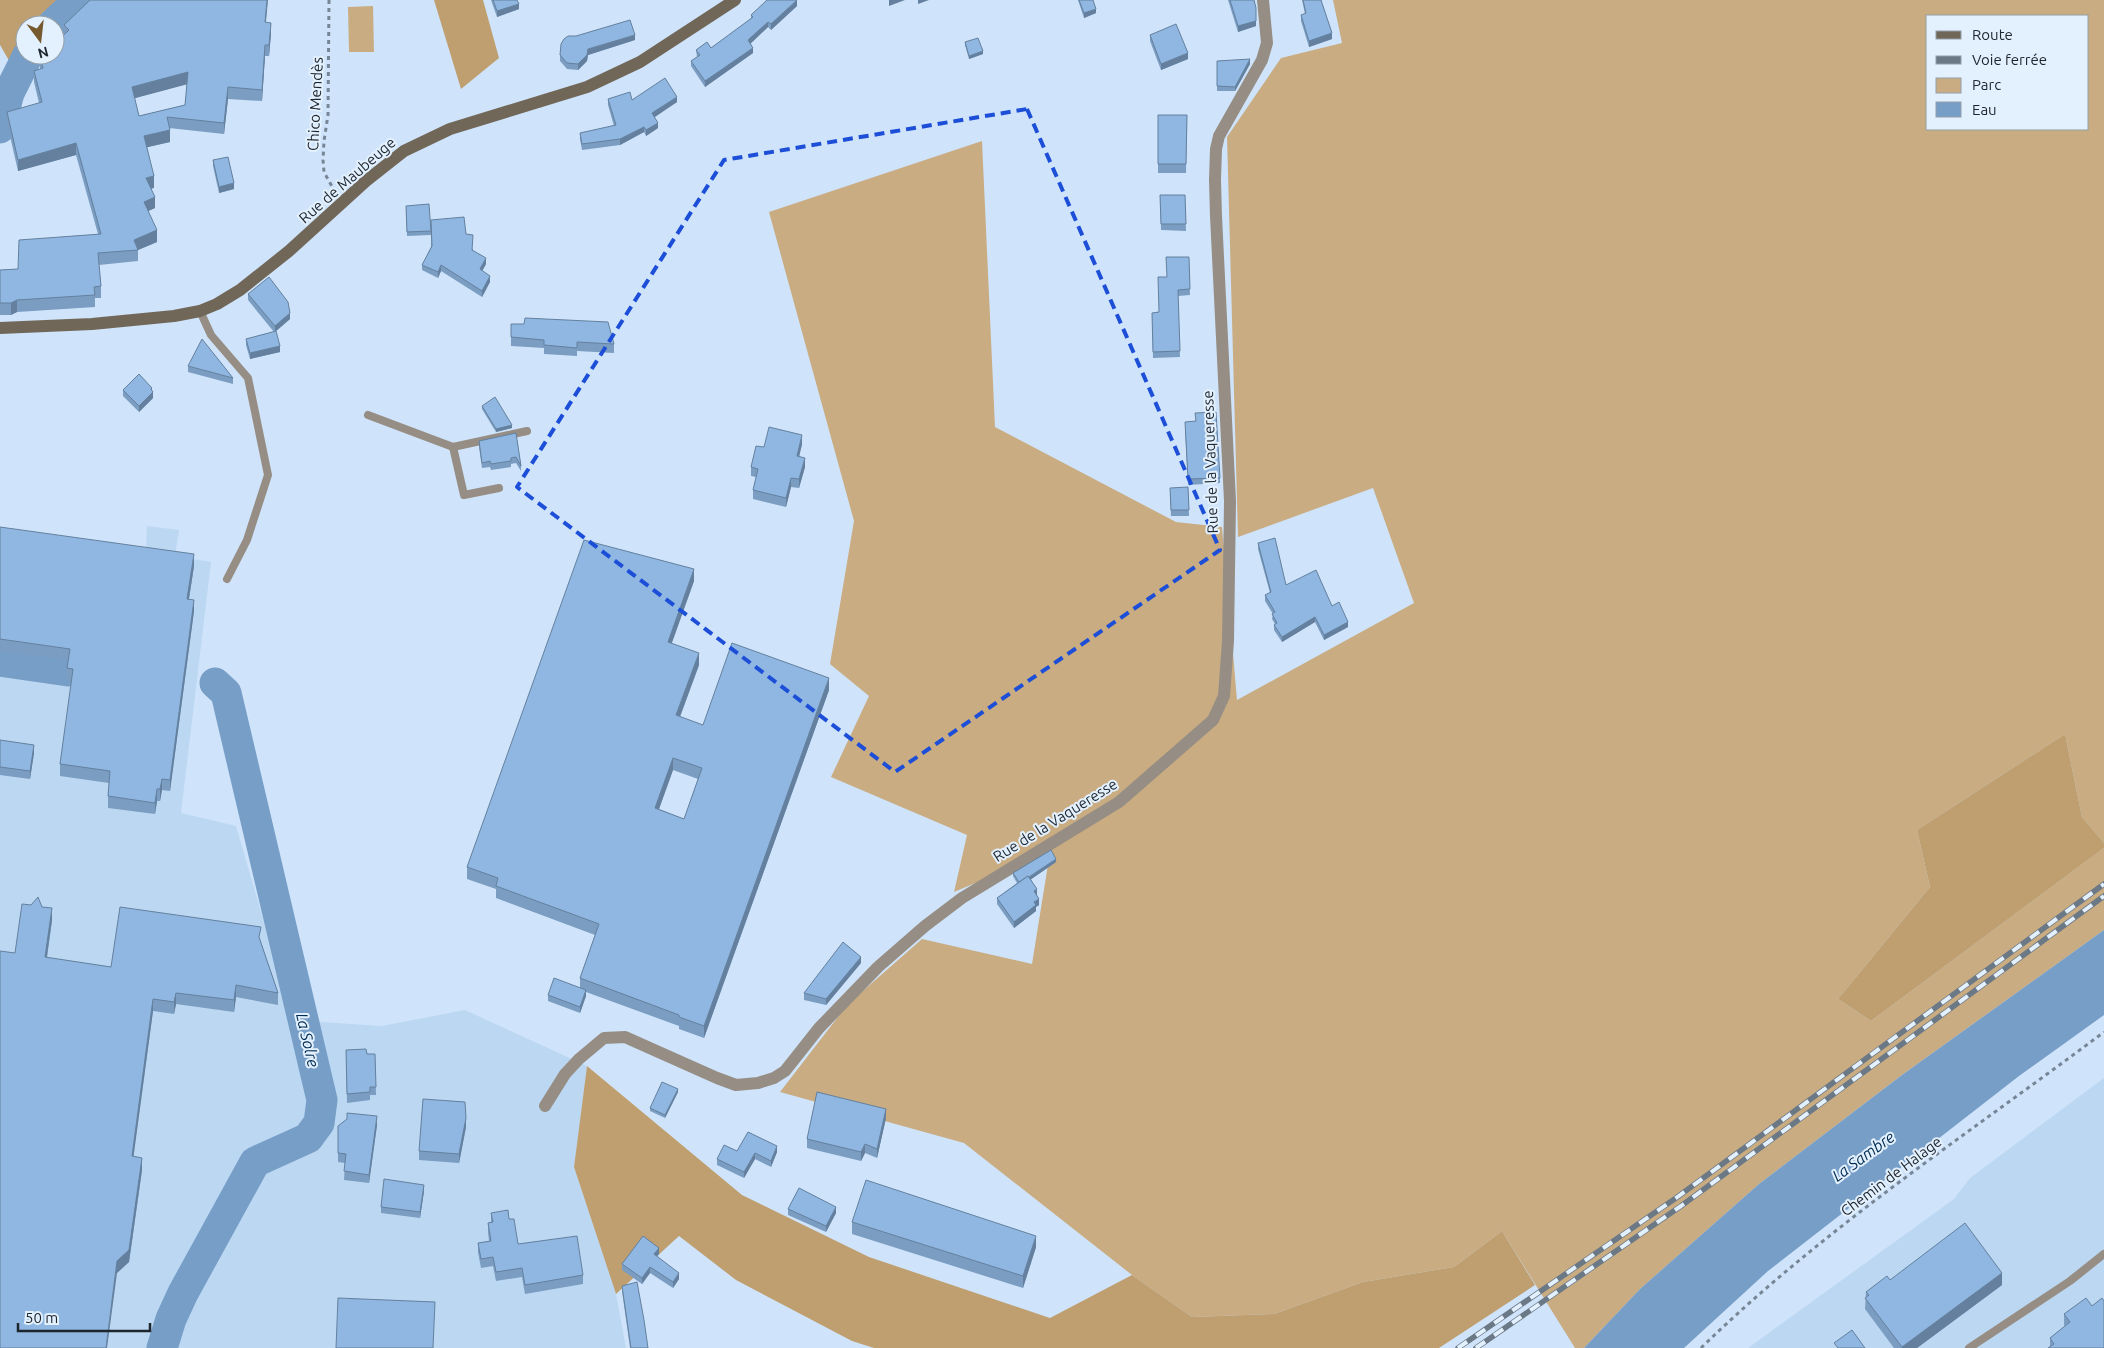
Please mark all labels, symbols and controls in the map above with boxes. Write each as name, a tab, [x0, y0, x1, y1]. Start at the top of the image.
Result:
north arrow	[15, 15, 65, 65]
legend	[1926, 15, 2089, 130]
text: Route	[1972, 26, 2013, 43]
text: N	[36, 43, 50, 62]
text: Voie ferrée	[1972, 51, 2047, 68]
street label: Chico Mendès	[304, 57, 326, 151]
text: Parc	[1972, 76, 2001, 93]
text: Eau	[1972, 101, 1997, 118]
street label: Rue de Maubeuge	[295, 134, 399, 226]
street label: Rue de la Vaqueresse	[1199, 390, 1221, 534]
street label: Rue de la Vaqueresse	[990, 775, 1120, 865]
water label: La Solre	[293, 1011, 323, 1069]
water label: La Sambre	[1828, 1127, 1898, 1185]
street label: Chemin de Halage	[1837, 1133, 1945, 1219]
scale bar	[18, 1300, 150, 1332]
text: 50 m	[25, 1309, 58, 1326]

